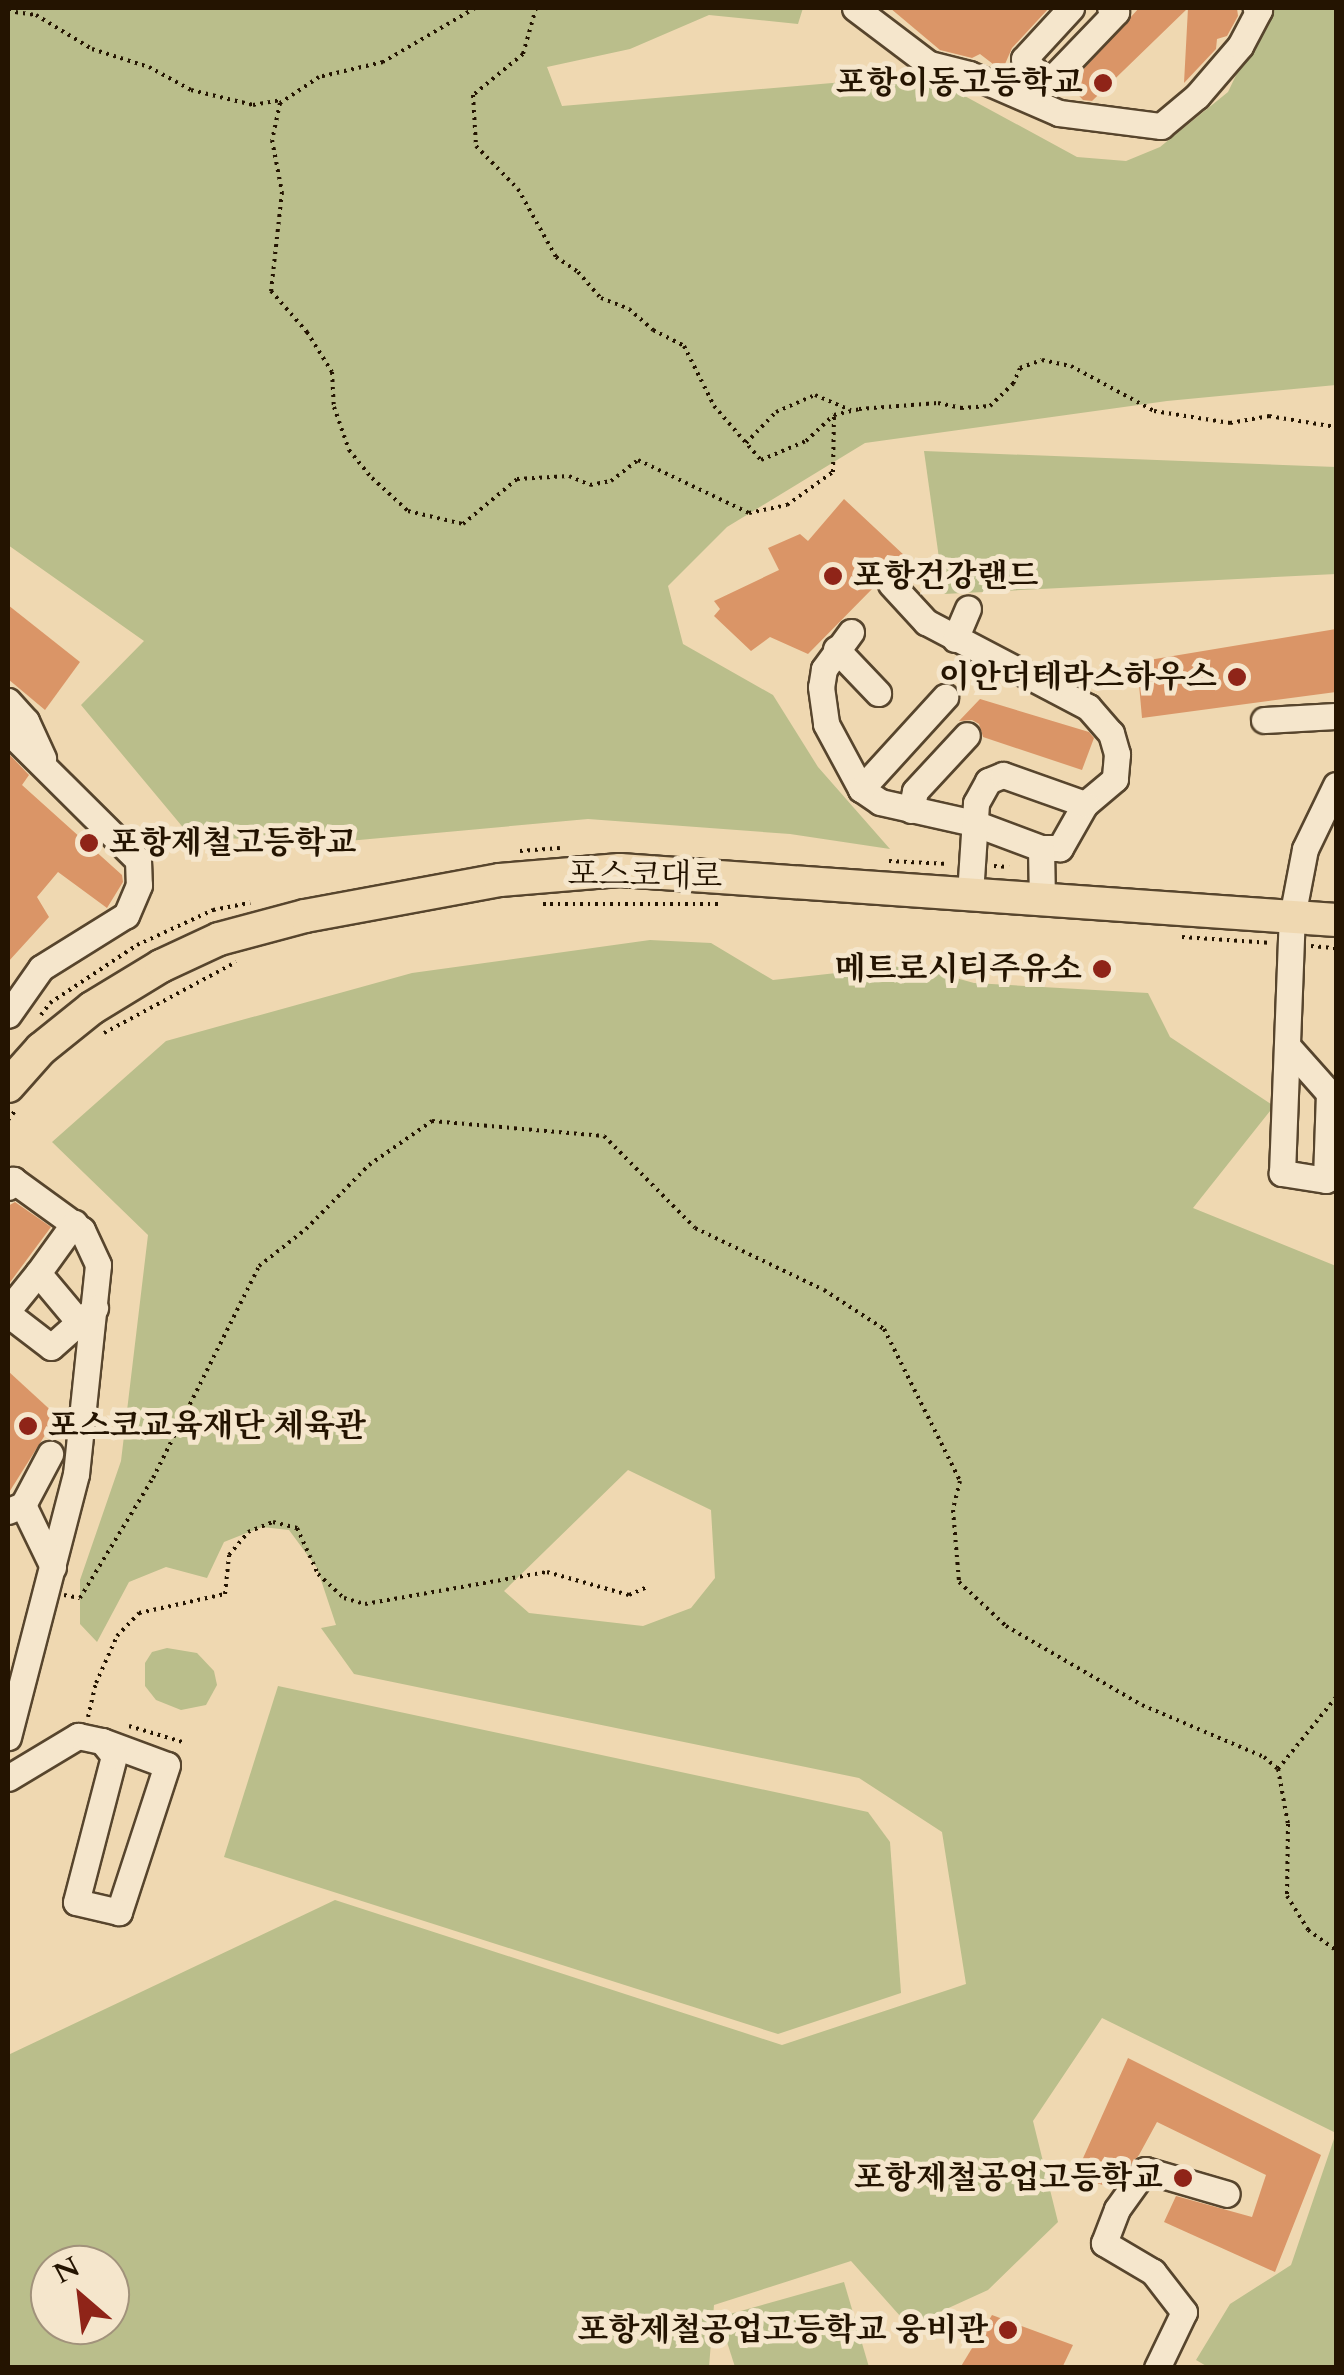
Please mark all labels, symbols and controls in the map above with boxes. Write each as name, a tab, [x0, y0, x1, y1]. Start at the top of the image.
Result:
place label: 포항이동고등학교	[836, 64, 1083, 102]
marker: 포항이동고등학교	[1092, 72, 1114, 94]
place label: 포항건강랜드	[853, 557, 1038, 595]
marker: 포항건강랜드	[822, 565, 844, 587]
place label: 이안더테라스하우스	[939, 658, 1217, 696]
marker: 이안더테라스하우스	[1226, 666, 1248, 688]
place label: 포항제철고등학교	[109, 824, 356, 862]
marker: 포항제철고등학교	[78, 832, 100, 854]
street label: 포스코대로	[567, 855, 723, 897]
place label: 메트로시티주유소	[835, 950, 1082, 988]
marker: 메트로시티주유소	[1091, 958, 1113, 980]
place label: 포스코교육재단 체육관	[48, 1407, 366, 1445]
marker: 포스코교육재단 체육관	[17, 1415, 39, 1437]
place label: 포항제철공업고등학교	[854, 2159, 1163, 2197]
marker: 포항제철공업고등학교	[1172, 2167, 1194, 2189]
north arrow	[30, 2245, 130, 2345]
text: N	[47, 2248, 86, 2293]
place label: 포항제철공업고등학교 웅비관	[578, 2311, 988, 2349]
marker: 포항제철공업고등학교 웅비관	[997, 2319, 1019, 2341]

